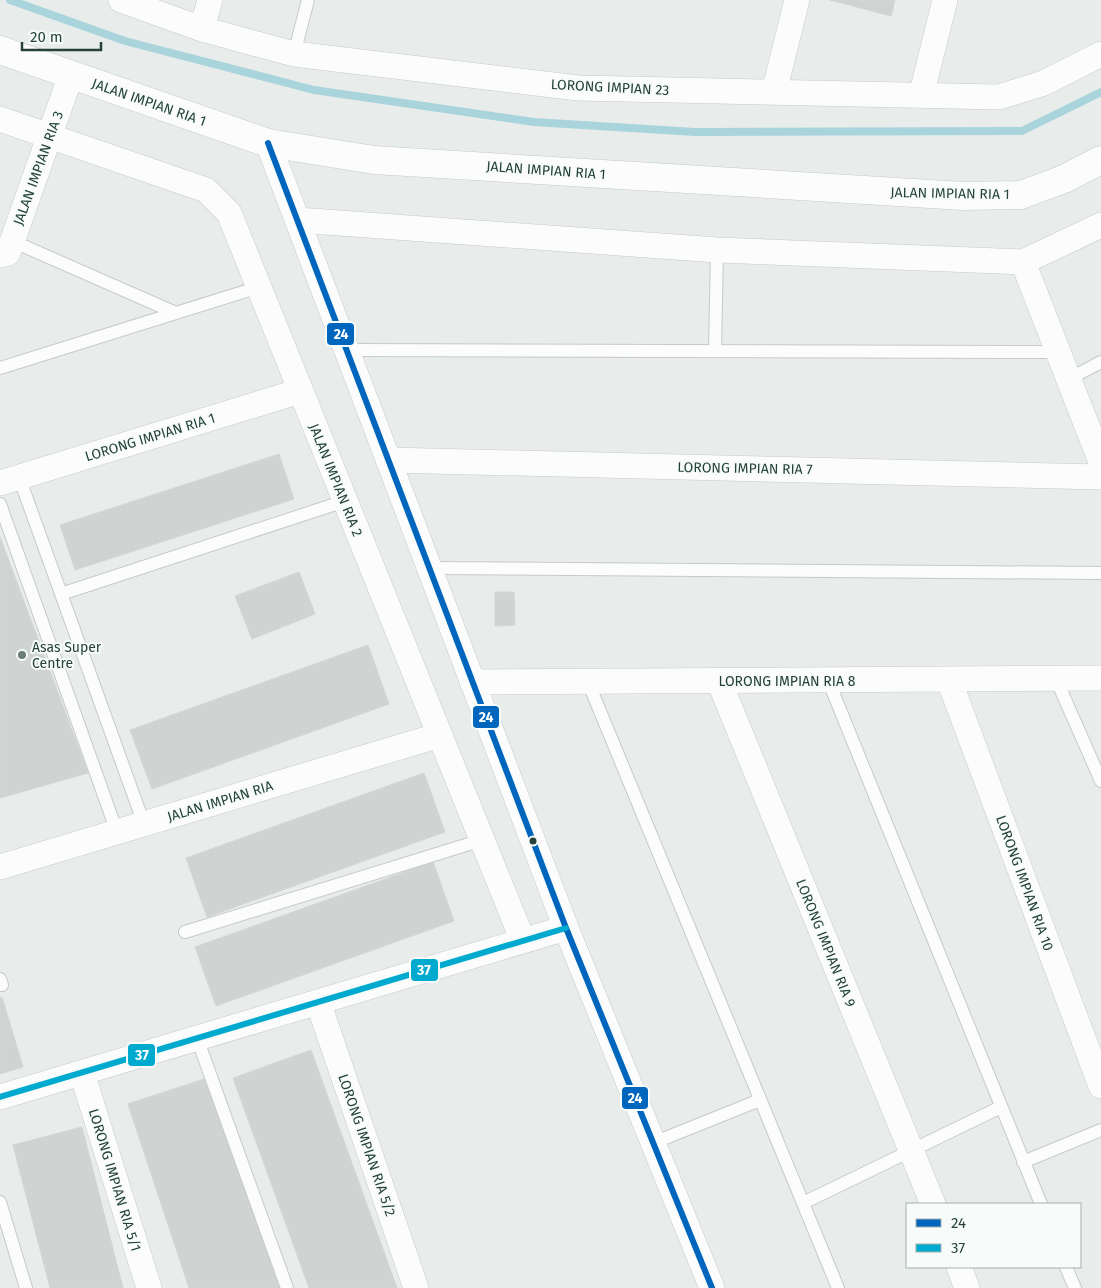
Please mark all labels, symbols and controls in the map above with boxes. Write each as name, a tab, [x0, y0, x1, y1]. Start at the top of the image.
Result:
scale bar	[22, 20, 101, 52]
text: 20 m	[30, 28, 63, 46]
street label: JALAN IMPIAN RIA 1	[90, 75, 208, 130]
street label: LORONG IMPIAN 23	[550, 76, 670, 99]
street label: JALAN IMPIAN RIA 3	[10, 109, 67, 228]
street label: JALAN IMPIAN RIA 1	[486, 158, 606, 183]
street label: JALAN IMPIAN RIA 1	[890, 184, 1010, 203]
line badge: 24	[326, 322, 355, 346]
text: 24	[334, 326, 348, 343]
street label: LORONG IMPIAN RIA 1	[83, 410, 217, 465]
street label: JALAN IMPIAN RIA 2	[305, 421, 366, 539]
street label: LORONG IMPIAN RIA 7	[677, 459, 813, 478]
place label: Asas Super Centre	[32, 639, 102, 672]
marker: Asas Super Centre	[16, 649, 28, 661]
street label: LORONG IMPIAN RIA 8	[719, 673, 856, 690]
line badge: 24	[472, 705, 500, 729]
text: 24	[479, 709, 493, 726]
street label: JALAN IMPIAN RIA	[165, 777, 275, 826]
street label: LORONG IMPIAN RIA 10	[992, 813, 1057, 953]
unlabelled marker	[528, 836, 538, 846]
street label: LORONG IMPIAN RIA 9	[792, 877, 859, 1010]
line badge: 37	[410, 958, 439, 982]
text: 37	[416, 962, 431, 979]
line badge: 37	[127, 1043, 156, 1067]
text: 37	[134, 1047, 149, 1064]
street label: LORONG IMPIAN RIA 5/2	[334, 1072, 399, 1219]
line badge: 24	[621, 1086, 649, 1110]
text: 24	[628, 1090, 642, 1107]
street label: LORONG IMPIAN RIA 5/1	[85, 1107, 144, 1254]
legend	[906, 1203, 1081, 1268]
text: 24	[951, 1214, 966, 1232]
text: 37	[951, 1239, 965, 1257]

